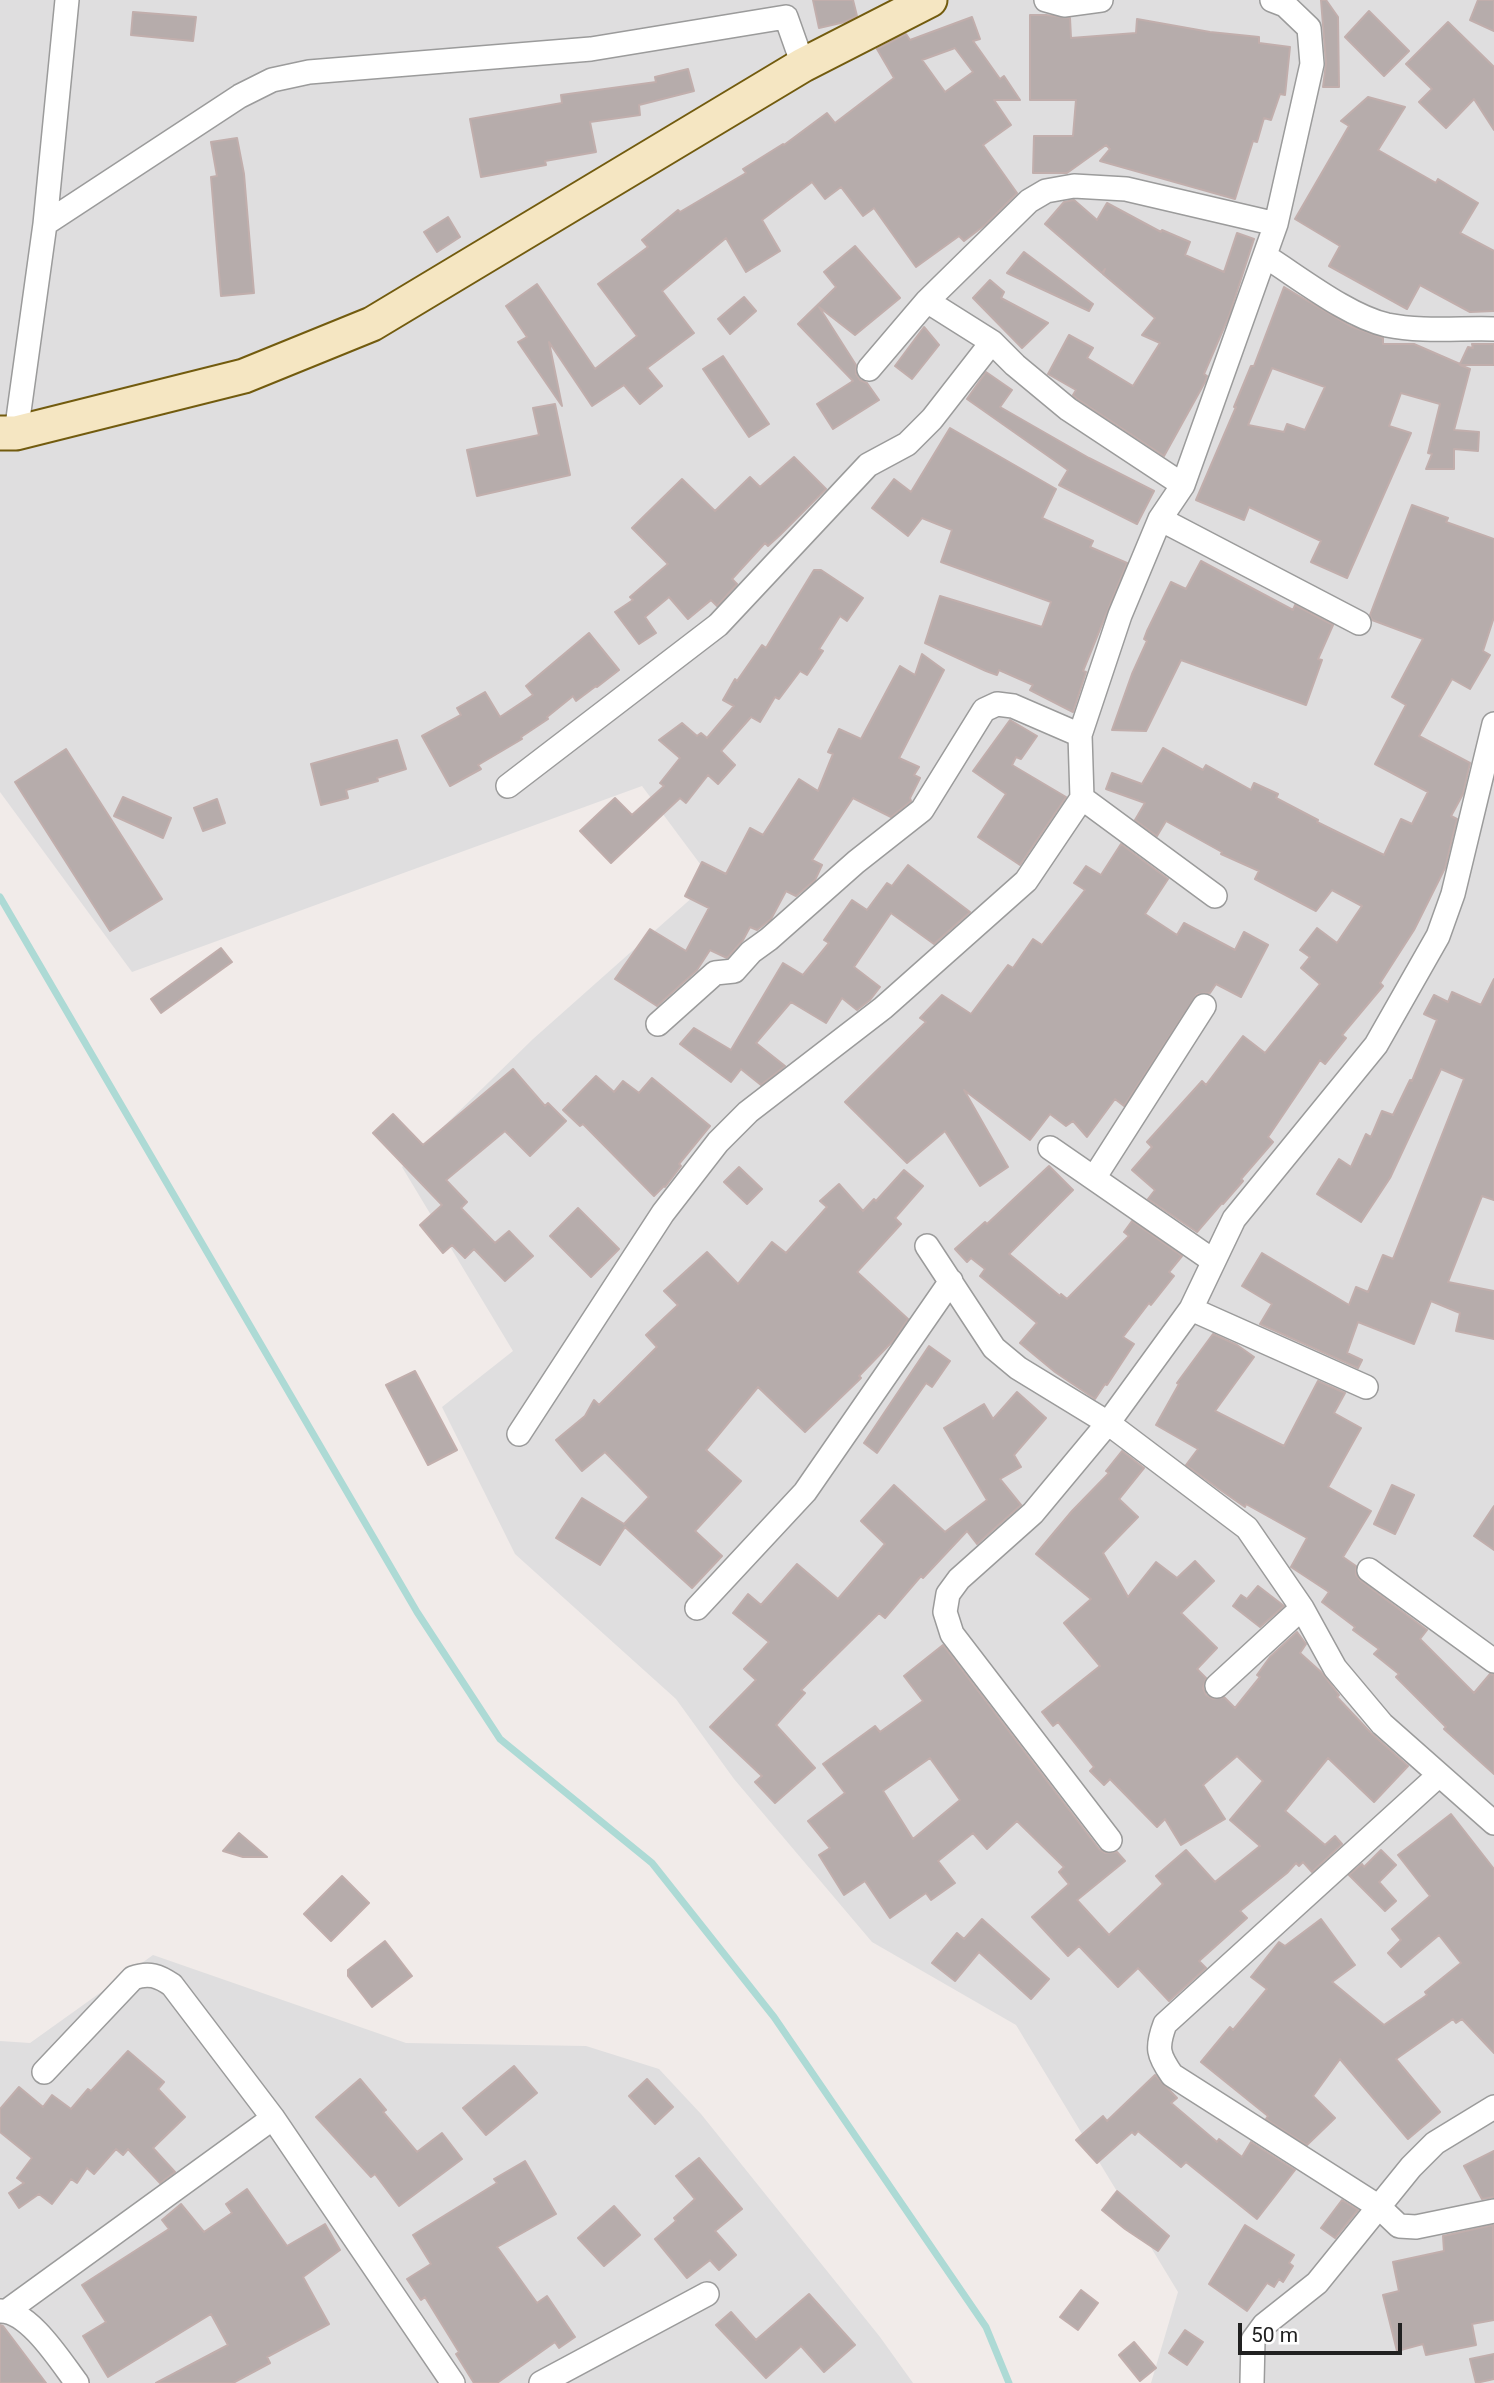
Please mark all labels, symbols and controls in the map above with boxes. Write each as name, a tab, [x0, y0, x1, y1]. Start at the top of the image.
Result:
scale bar	[1242, 2310, 1406, 2354]
text: 50 m	[1251, 2323, 1298, 2347]

